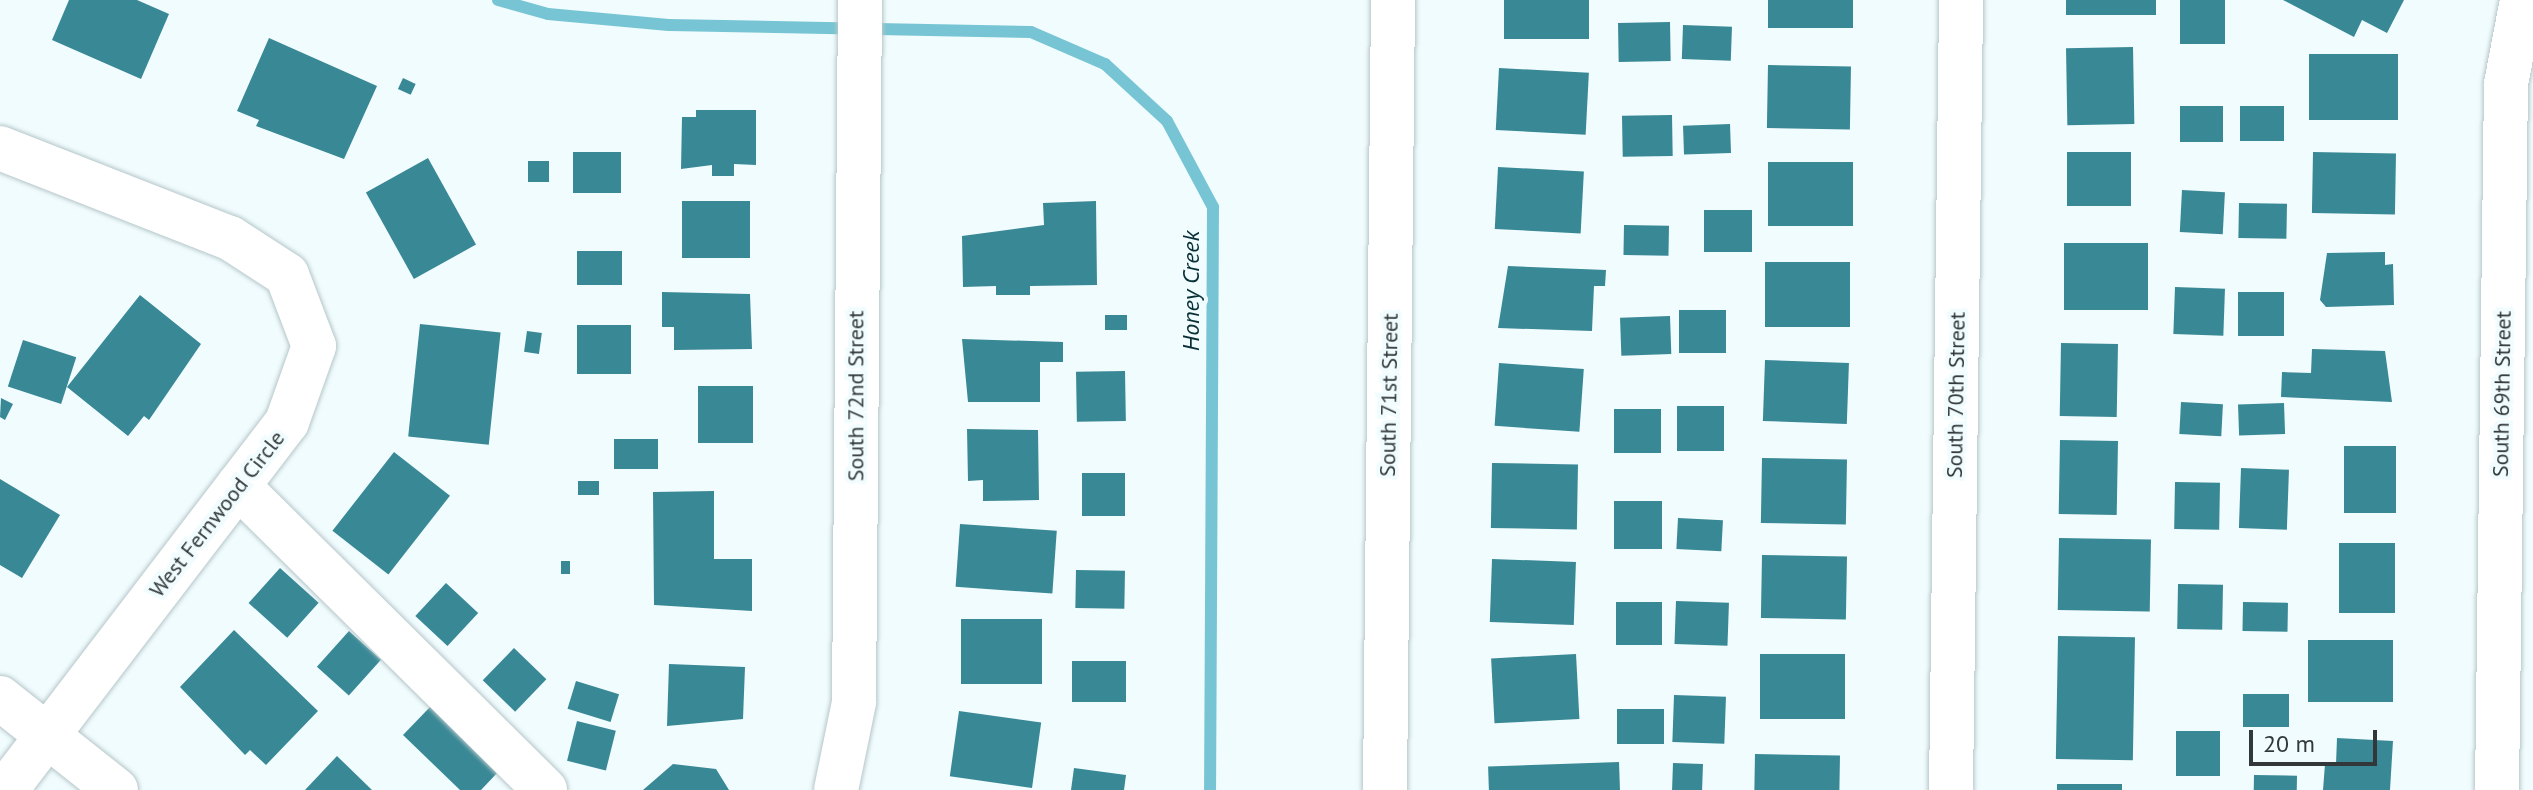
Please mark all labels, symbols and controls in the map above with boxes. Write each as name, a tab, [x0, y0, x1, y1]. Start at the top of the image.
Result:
water label: Honey Creek	[1177, 230, 1205, 352]
street label: South 72nd Street	[843, 311, 869, 481]
street label: South 69th Street	[2487, 311, 2517, 477]
street label: South 70th Street	[1941, 312, 1971, 478]
street label: South 71st Street	[1374, 313, 1404, 477]
street label: West Fernwood Circle	[144, 426, 290, 602]
scale bar	[2253, 714, 2381, 764]
text: 20 m	[2263, 728, 2315, 759]

